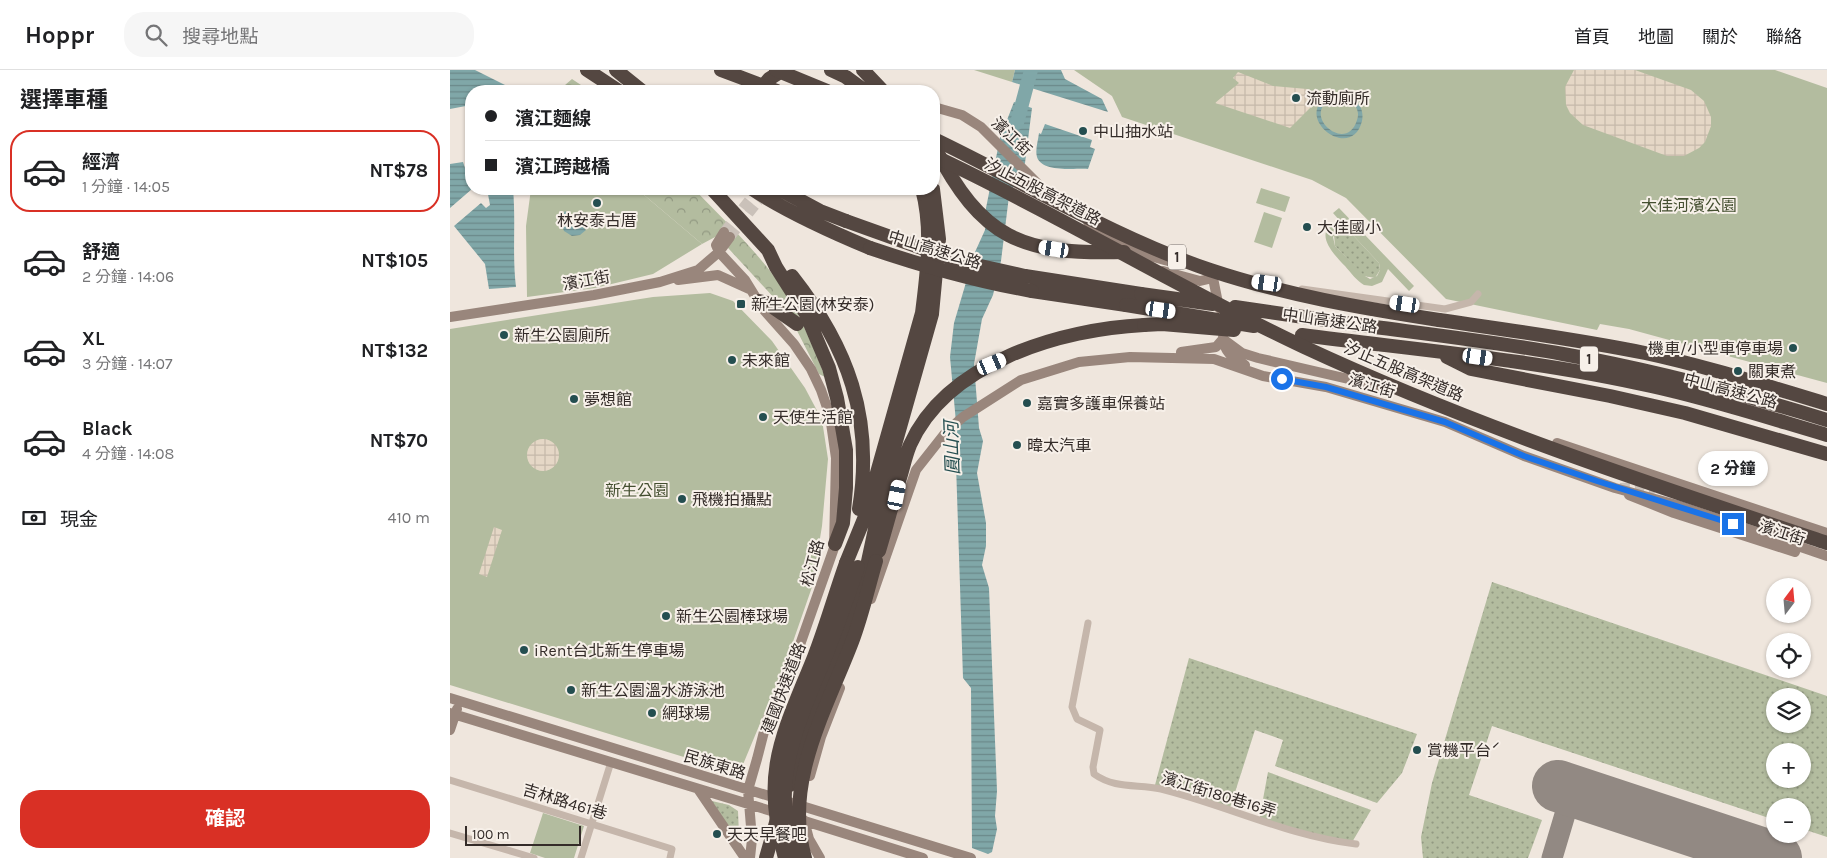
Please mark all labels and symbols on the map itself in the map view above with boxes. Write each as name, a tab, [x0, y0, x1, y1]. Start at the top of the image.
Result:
place label: 流動廁所	[1306, 89, 1370, 108]
marker: 流動廁所	[1290, 92, 1302, 104]
street label: 濱江街	[988, 113, 1036, 160]
place label: 中山抽水站	[1093, 122, 1173, 141]
marker: 中山抽水站	[1077, 125, 1089, 137]
street label: 汐止五股高架道路	[981, 154, 1104, 229]
park label: 大佳河濱公園	[1641, 196, 1737, 215]
marker: 林安泰古厝	[591, 197, 603, 209]
place label: 林安泰古厝	[557, 211, 637, 230]
place label: 大佳國小	[1317, 218, 1381, 237]
marker: 大佳國小	[1301, 221, 1313, 233]
street label: 中山高速公路	[886, 226, 984, 273]
car	[1038, 239, 1069, 259]
road number: 1	[1168, 244, 1186, 270]
street label: 濱江街	[561, 267, 611, 294]
car	[1251, 273, 1282, 293]
car	[1389, 294, 1420, 314]
place label: 新生公園(林安泰)	[751, 295, 874, 314]
marker: 新生公園(林安泰)	[735, 298, 747, 310]
car	[1145, 300, 1176, 320]
street label: 中山高速公路	[1281, 304, 1379, 337]
place label: 新生公園廁所	[514, 326, 610, 345]
marker: 新生公園廁所	[498, 329, 510, 341]
street label: 汐止五股高架道路	[1341, 338, 1466, 405]
place label: 機車/小型車停車場	[1648, 339, 1783, 358]
marker: 機車/小型車停車場	[1787, 342, 1799, 354]
road number: 1	[1580, 346, 1598, 372]
car	[1462, 347, 1493, 367]
place label: 未來館	[742, 351, 790, 370]
car	[975, 351, 1008, 377]
marker: 未來館	[726, 354, 738, 366]
place label: 關東煮	[1748, 362, 1796, 381]
marker: 關東煮	[1732, 365, 1744, 377]
route start	[1271, 368, 1293, 390]
street label: 濱江街	[1346, 369, 1398, 402]
street label: 中山高速公路	[1682, 369, 1780, 412]
place label: 夢想館	[584, 390, 632, 409]
marker: 夢想館	[568, 393, 580, 405]
place label: 嘉實多護車保養站	[1037, 394, 1165, 413]
marker: 嘉實多護車保養站	[1021, 397, 1033, 409]
place label: 天使生活館	[773, 408, 853, 427]
marker: 天使生活館	[757, 411, 769, 423]
water label: 圓山河	[940, 418, 964, 475]
place label: 暐太汽車	[1027, 436, 1091, 455]
marker: 暐太汽車	[1011, 439, 1023, 451]
callout: 2 分鐘	[1698, 452, 1768, 486]
car	[886, 479, 907, 511]
park label: 新生公園	[605, 481, 669, 500]
place label: 飛機拍攝點	[692, 490, 772, 509]
marker: 飛機拍攝點	[676, 493, 688, 505]
route end	[1722, 513, 1744, 535]
street label: 濱江街	[1756, 516, 1808, 549]
street label: 松江路	[797, 537, 828, 589]
north arrow	[1766, 578, 1811, 622]
place label: 新生公園棒球場	[676, 607, 788, 626]
marker: 新生公園棒球場	[660, 610, 672, 622]
street label: 建國快速道路	[757, 640, 810, 736]
place label: iRent台北新生停車場	[534, 641, 684, 660]
marker: iRent台北新生停車場	[518, 644, 530, 656]
place label: 新生公園溫水游泳池	[581, 681, 725, 700]
marker: 新生公園溫水游泳池	[565, 684, 577, 696]
place label: 網球場	[662, 704, 710, 723]
marker: 網球場	[646, 707, 658, 719]
place label: 賞機平台ˊ	[1427, 741, 1501, 760]
marker: 賞機平台ˊ	[1411, 744, 1423, 756]
street label: 民族東路	[681, 746, 748, 783]
street label: 濱江街180巷16弄	[1159, 768, 1279, 821]
street label: 吉林路461巷	[520, 780, 609, 823]
scale bar	[465, 823, 581, 846]
place label: 天天早餐吧	[727, 825, 807, 844]
marker: 天天早餐吧	[711, 828, 723, 840]

